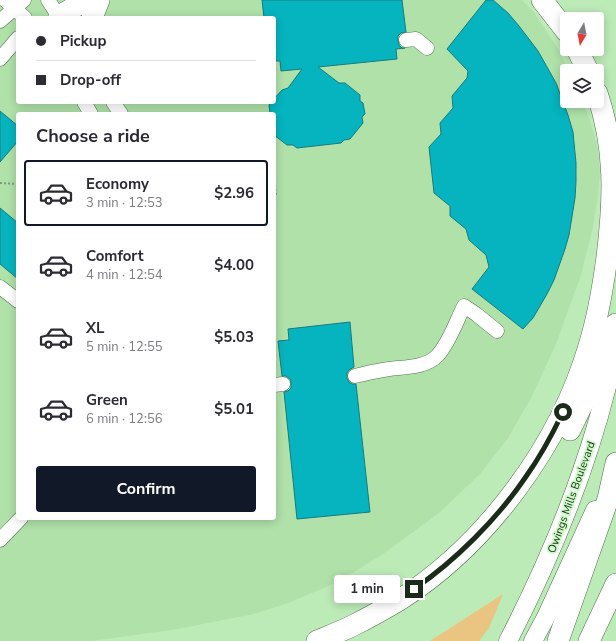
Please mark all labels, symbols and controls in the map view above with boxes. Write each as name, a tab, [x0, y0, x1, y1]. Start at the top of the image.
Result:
north arrow	[560, 12, 604, 56]
map controls	[560, 12, 604, 108]
text: Pickup	[60, 31, 106, 51]
button: layers	[560, 64, 604, 108]
text: Drop-off	[60, 70, 121, 90]
text: Choose a ride	[36, 124, 150, 148]
text: Economy	[86, 174, 149, 194]
icon: car	[38, 175, 74, 211]
text: $2.96	[214, 183, 254, 203]
text: 3 min · 12:53	[86, 194, 162, 212]
text: Comfort	[86, 246, 143, 266]
icon: car	[38, 247, 74, 283]
text: $4.00	[214, 255, 254, 275]
text: 4 min · 12:54	[86, 266, 162, 284]
text: XL	[86, 318, 105, 338]
icon: car	[38, 319, 74, 355]
text: $5.03	[214, 327, 254, 347]
text: 5 min · 12:55	[86, 338, 162, 356]
text: Green	[86, 390, 128, 410]
icon: car	[38, 391, 74, 427]
text: $5.01	[214, 399, 254, 419]
route start	[554, 403, 572, 421]
text: 6 min · 12:56	[86, 410, 162, 428]
street label: Owings Mills Boulevard	[544, 439, 599, 555]
button: Confirm	[36, 466, 256, 512]
callout: 1 min	[334, 575, 400, 603]
text: 1 min	[350, 580, 384, 598]
route end	[405, 580, 423, 598]

